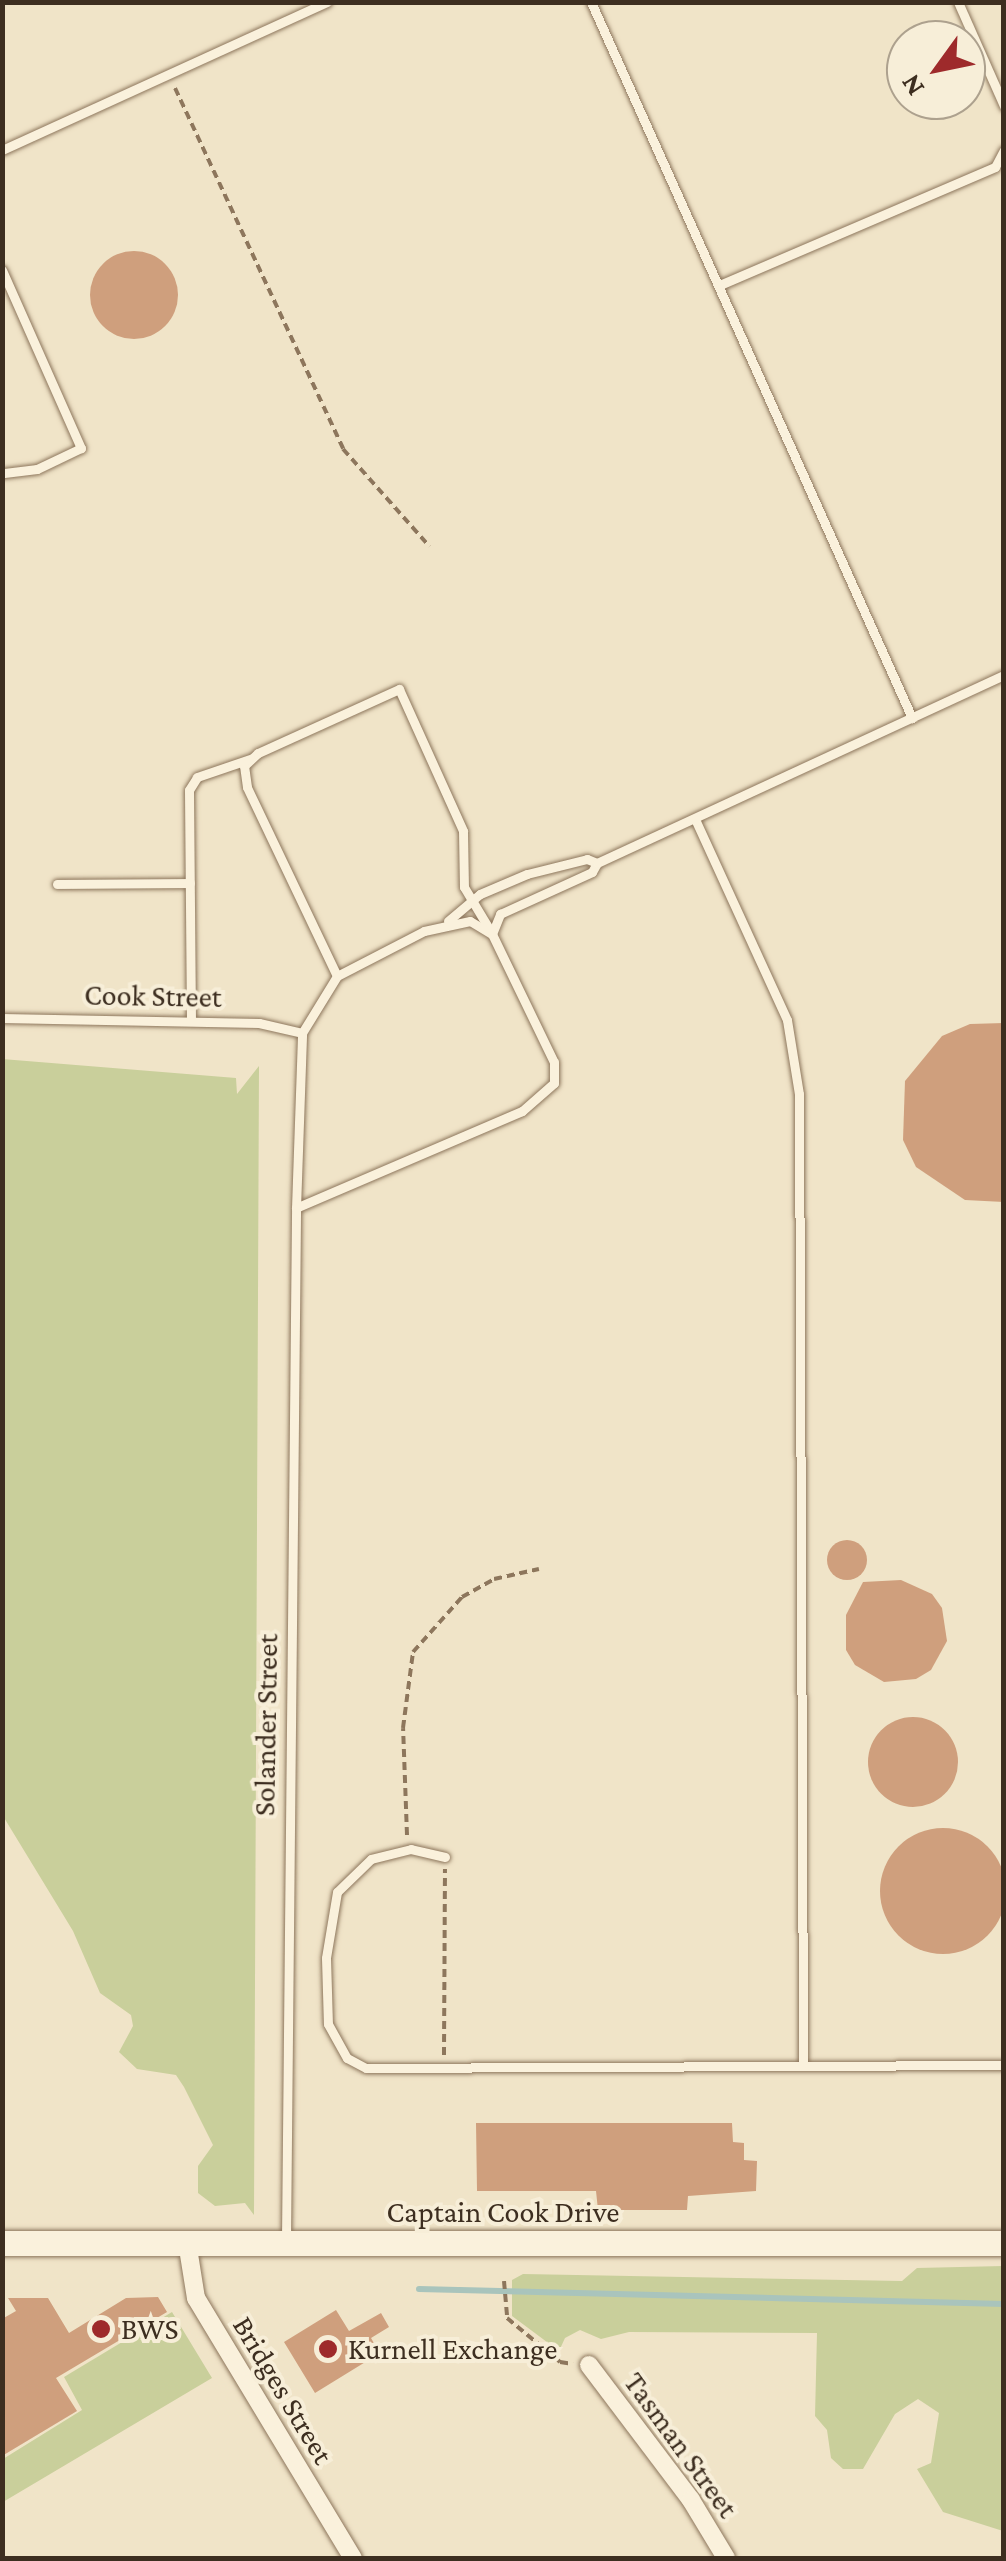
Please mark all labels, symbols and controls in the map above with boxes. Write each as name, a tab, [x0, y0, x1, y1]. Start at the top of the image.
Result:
north arrow	[886, 20, 986, 120]
text: N	[894, 69, 930, 102]
street label: Cook Street	[84, 977, 222, 1015]
street label: Solander Street	[246, 1634, 286, 1816]
street label: Captain Cook Drive	[387, 2194, 619, 2230]
street label: Bridges Street	[225, 2310, 341, 2470]
place label: BWS	[121, 2311, 179, 2347]
marker: BWS	[90, 2318, 112, 2340]
place label: Kurnell Exchange	[348, 2331, 557, 2367]
marker: Kurnell Exchange	[317, 2338, 339, 2360]
street label: Tasman Street	[616, 2365, 746, 2525]

